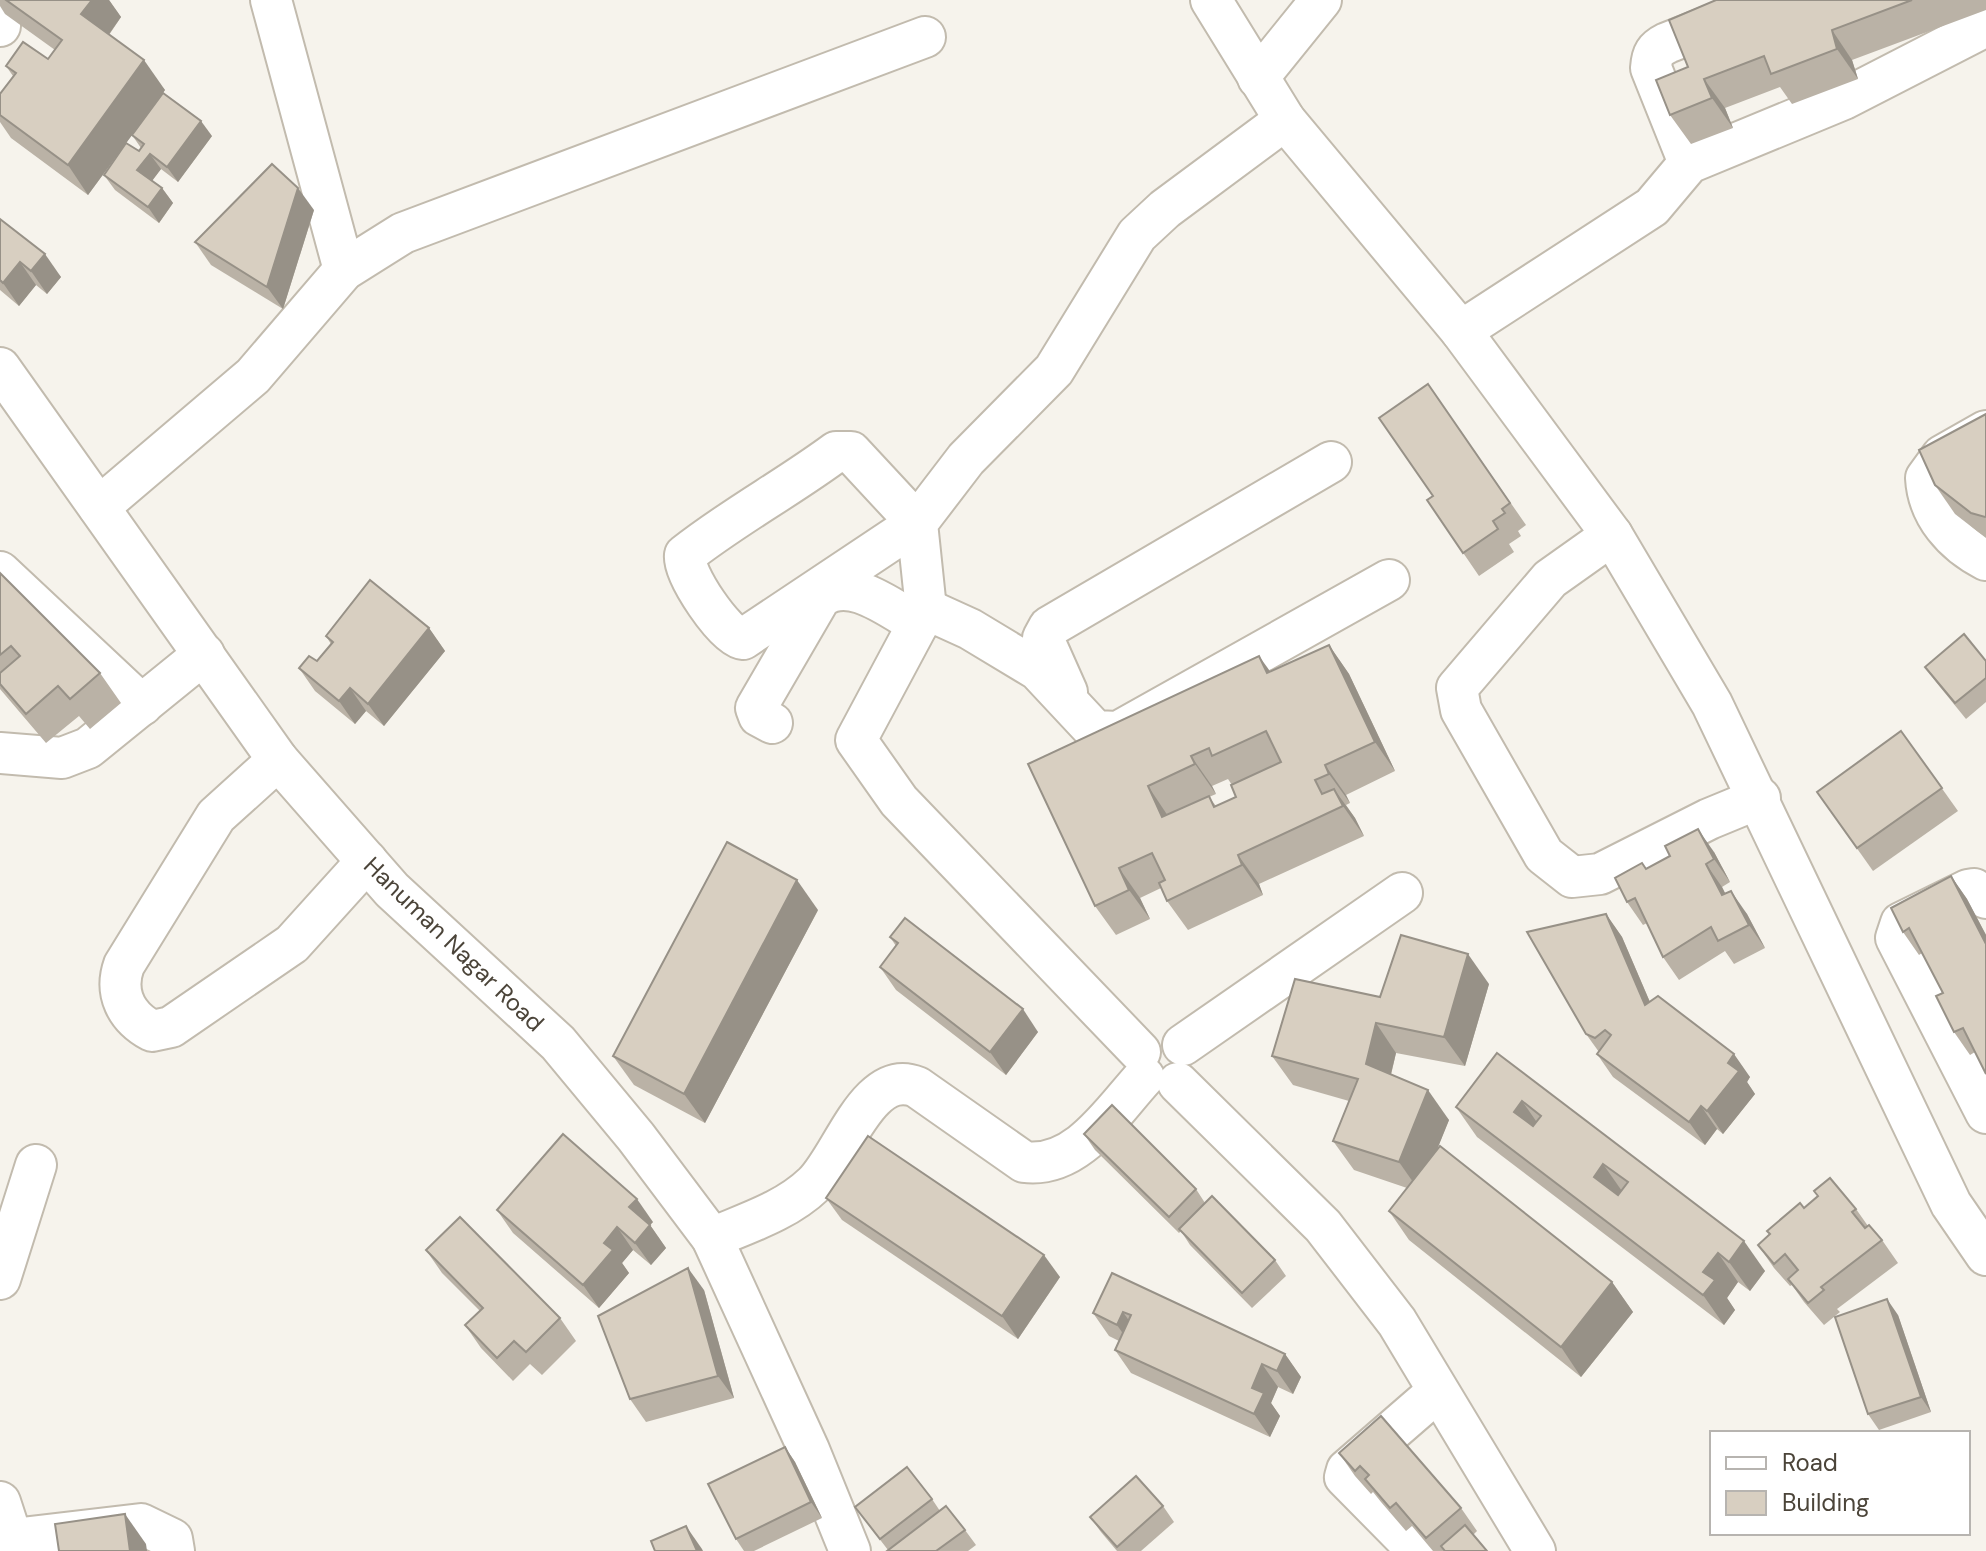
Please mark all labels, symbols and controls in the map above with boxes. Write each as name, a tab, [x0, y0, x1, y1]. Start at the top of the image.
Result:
street label: Hanuman Nagar Road	[357, 850, 551, 1038]
legend	[1710, 1431, 1970, 1535]
text: Road	[1782, 1447, 1838, 1478]
text: Building	[1782, 1487, 1869, 1518]

